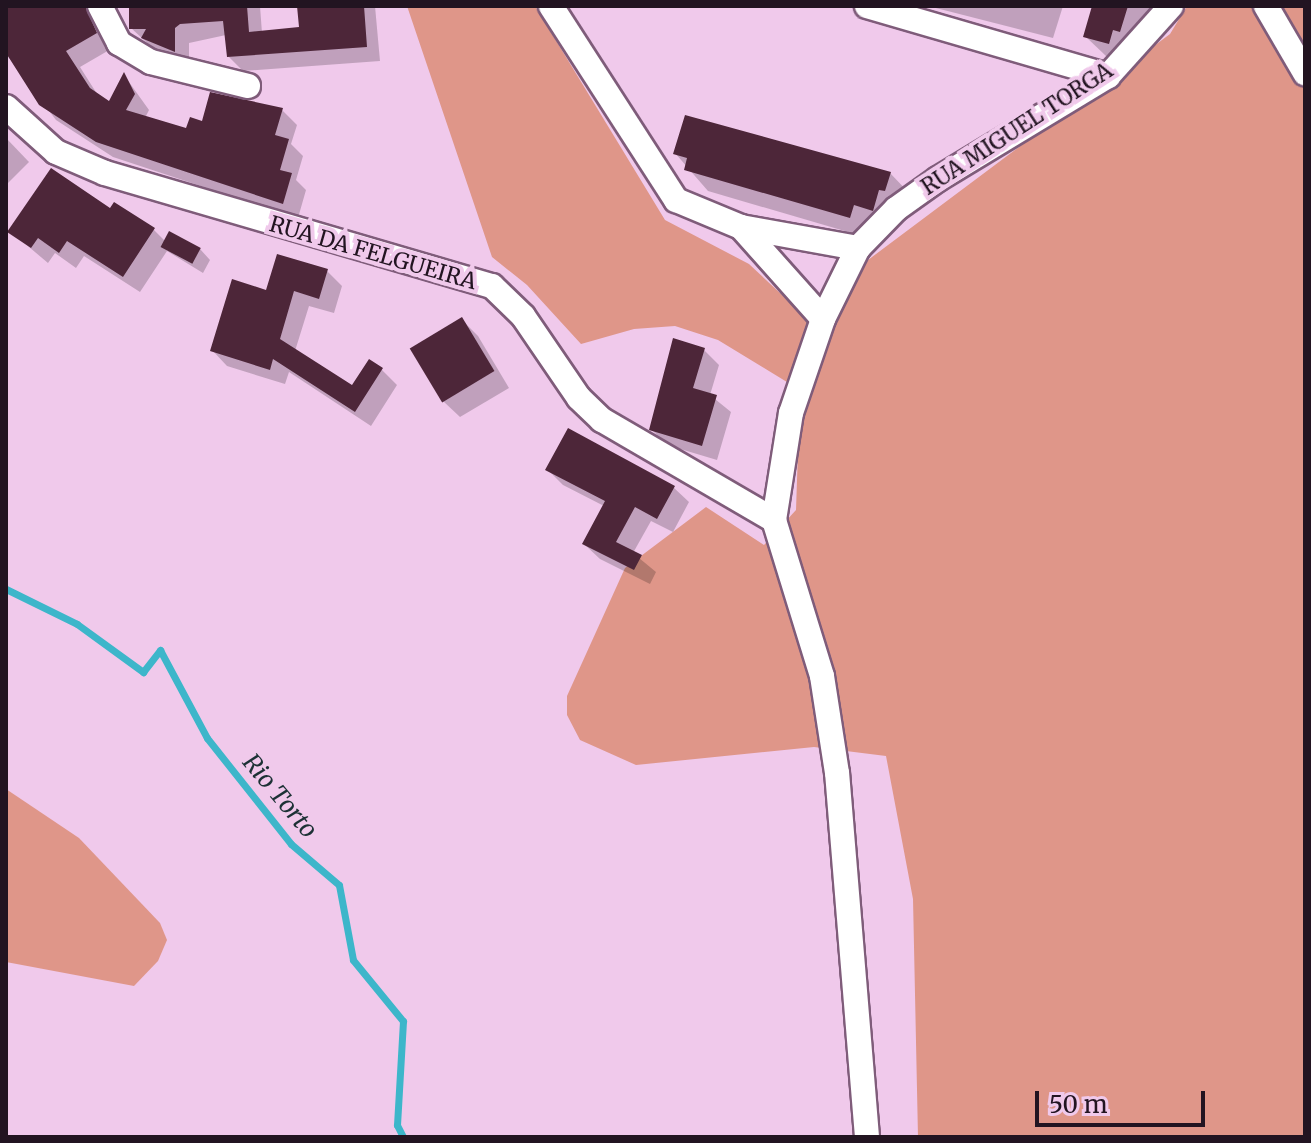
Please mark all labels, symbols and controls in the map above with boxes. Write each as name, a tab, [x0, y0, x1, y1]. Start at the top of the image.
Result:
street label: RUA MIGUEL TORGA	[916, 57, 1118, 201]
street label: RUA DA FELGUEIRA	[266, 211, 480, 295]
water label: Rio Torto	[237, 748, 323, 844]
scale bar	[1039, 1075, 1209, 1125]
text: 50 m	[1049, 1089, 1108, 1120]

